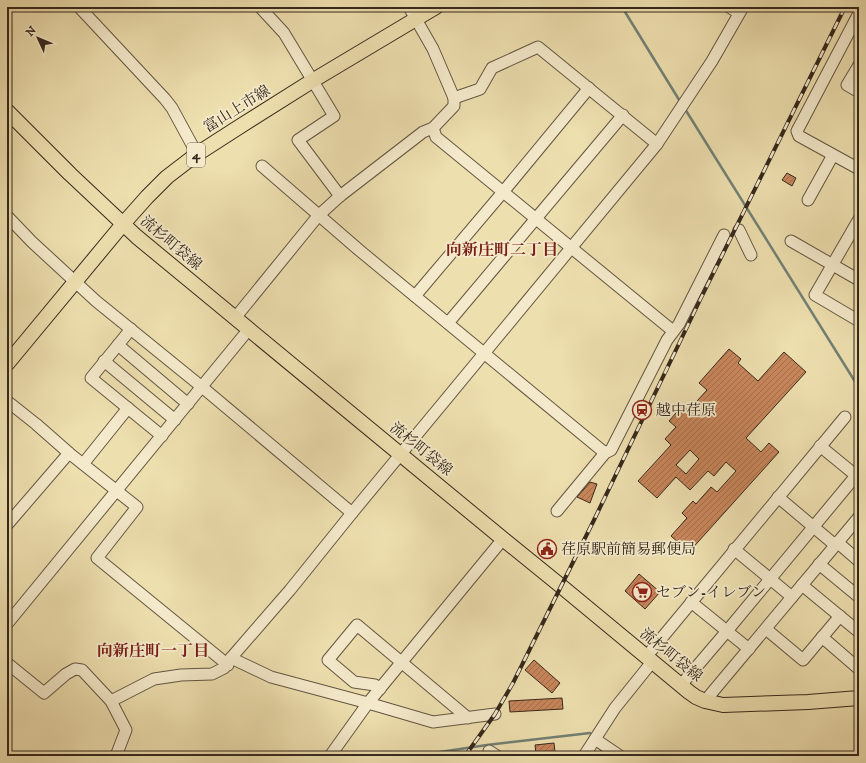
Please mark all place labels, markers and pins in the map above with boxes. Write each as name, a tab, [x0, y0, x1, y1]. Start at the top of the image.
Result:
station icon: 越中荏原	[631, 399, 653, 421]
place label: 越中荏原	[656, 401, 716, 420]
public building icon: 荏原駅前簡易郵便局	[536, 538, 558, 560]
place label: 荏原駅前簡易郵便局	[561, 540, 696, 559]
supermarket icon: セブン-イレブン	[631, 581, 653, 603]
place label: セブン-イレブン	[656, 583, 766, 602]

